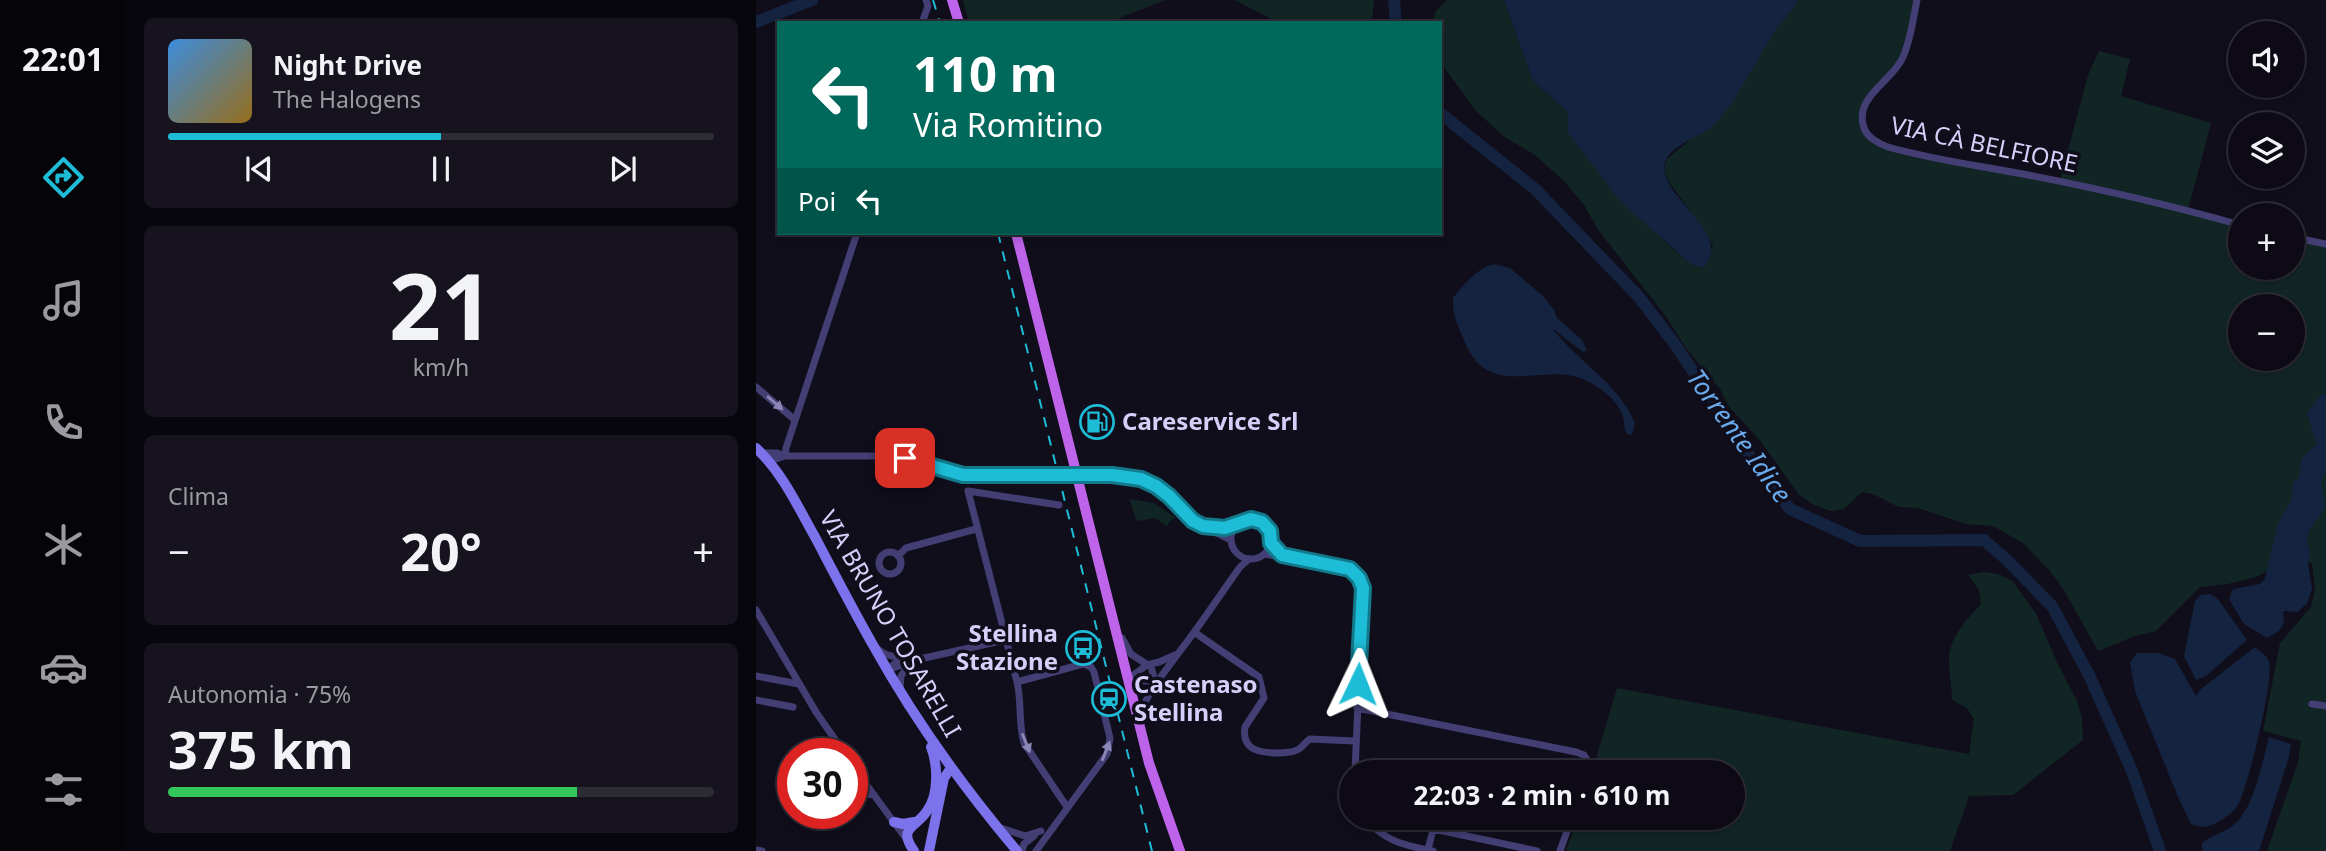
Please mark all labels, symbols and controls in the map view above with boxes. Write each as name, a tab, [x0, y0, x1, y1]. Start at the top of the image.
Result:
map controls	[2228, 21, 2305, 371]
button: sound	[2228, 21, 2305, 98]
text: 22:01	[22, 37, 104, 80]
text: 110 m	[913, 40, 1058, 106]
text: Night Drive	[273, 47, 422, 83]
icon: left	[798, 49, 889, 140]
text: The Halogens	[273, 83, 421, 115]
text: Via Romitino	[913, 103, 1103, 146]
street label: VIA CÀ BELFIORE	[1888, 108, 2081, 179]
button: layers	[2228, 112, 2305, 189]
icon: previous	[240, 150, 278, 188]
icon: pause	[422, 150, 460, 188]
icon: next	[604, 150, 642, 188]
icon: directions	[39, 153, 88, 202]
icon: left	[850, 182, 888, 220]
text: Poi	[798, 183, 836, 219]
button: +	[2228, 203, 2305, 280]
text: 21	[389, 243, 493, 367]
icon: music	[39, 276, 88, 325]
button: −	[2228, 294, 2305, 371]
text: km/h	[413, 351, 469, 383]
water label: Torrente Idice	[1679, 361, 1801, 510]
one-way arrow	[767, 395, 784, 410]
icon: phone	[39, 398, 88, 447]
fuel station icon: Careservice Srl	[1078, 403, 1116, 441]
place label: Careservice Srl	[1122, 404, 1298, 437]
pin	[875, 428, 935, 488]
icon: arrive	[886, 439, 924, 477]
text: Clima	[168, 480, 229, 512]
street label: VIA BRUNO TOSARELLI	[813, 504, 970, 743]
text: 20°	[400, 515, 482, 586]
icon: climate	[39, 520, 88, 569]
text: −	[168, 525, 190, 577]
text: +	[692, 525, 714, 577]
place label: Stellina Stazione	[956, 616, 1058, 677]
bus stop icon: Stellina Stazione	[1064, 629, 1102, 667]
icon: car	[39, 643, 88, 692]
position arrow	[1321, 647, 1395, 721]
place label: Castenaso Stellina	[1134, 667, 1258, 728]
text: Autonomia · 75%	[168, 678, 351, 710]
station icon: Castenaso Stellina	[1090, 680, 1128, 718]
text: 375 km	[168, 713, 354, 784]
one-way arrow	[1020, 733, 1031, 754]
speed limit sign: 30	[777, 738, 868, 829]
one-way arrow	[1100, 740, 1111, 761]
icon: filters	[39, 765, 88, 814]
text: 22:03 · 2 min · 610 m	[1414, 777, 1670, 813]

